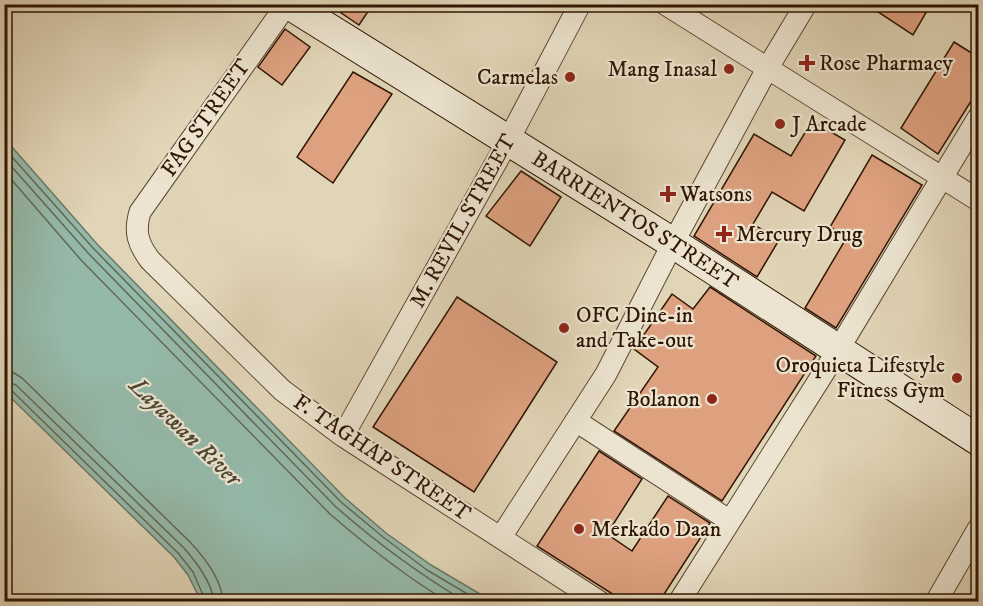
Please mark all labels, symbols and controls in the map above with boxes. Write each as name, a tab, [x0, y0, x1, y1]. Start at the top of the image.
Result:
place label: Rose Pharmacy	[819, 50, 954, 77]
street label: FAG STREET	[156, 54, 257, 182]
place label: Mang Inasal	[607, 56, 717, 83]
marker: Rose Pharmacy	[800, 56, 814, 70]
marker: Mang Inasal	[722, 62, 736, 76]
place label: Carmelas	[477, 64, 558, 91]
marker: Carmelas	[563, 70, 577, 84]
place label: J Arcade	[790, 111, 867, 138]
marker: J Arcade	[773, 117, 787, 131]
street label: M. REVIL STREET	[404, 129, 522, 313]
street label: BARRIENTOS STREET	[527, 145, 744, 295]
place label: Watsons	[679, 181, 752, 208]
marker: Watsons	[661, 187, 675, 201]
place label: Mercury Drug	[736, 221, 863, 248]
marker: Mercury Drug	[717, 227, 731, 241]
place label: OFC Dine-in and Take-out	[576, 302, 694, 354]
marker: OFC Dine-in and Take-out	[557, 321, 571, 335]
place label: Oroquieta Lifestyle Fitness Gym	[775, 352, 945, 404]
water label: Layawan River	[121, 370, 249, 495]
marker: Oroquieta Lifestyle Fitness Gym	[950, 371, 964, 385]
place label: Bolanon	[626, 386, 700, 413]
street label: F. TAGHAP STREET	[288, 389, 476, 528]
marker: Bolanon	[705, 392, 719, 406]
place label: Merkado Daan	[591, 516, 722, 543]
marker: Merkado Daan	[572, 522, 586, 536]

